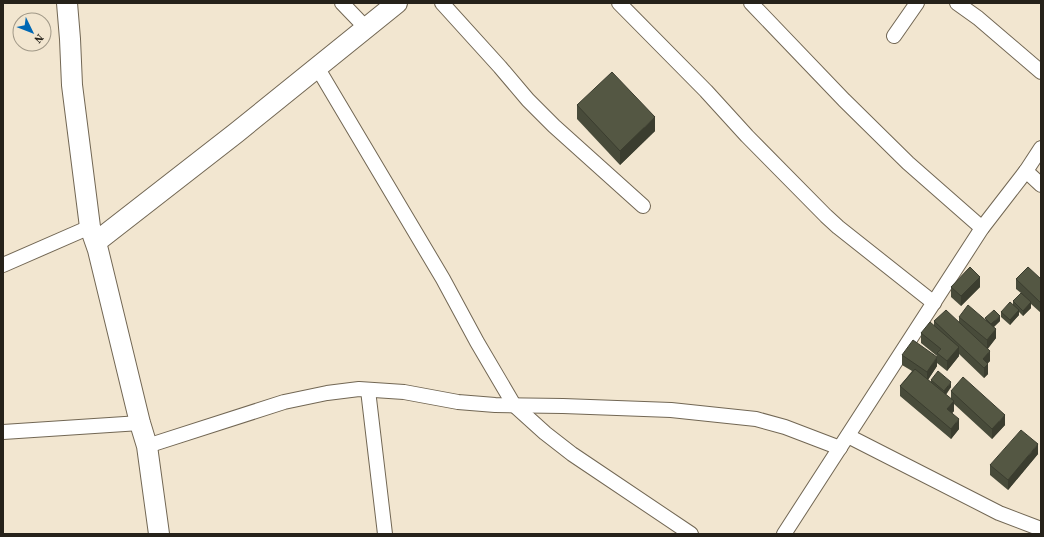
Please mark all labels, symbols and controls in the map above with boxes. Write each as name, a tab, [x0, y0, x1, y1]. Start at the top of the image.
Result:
north arrow	[12, 12, 52, 52]
text: N	[31, 30, 47, 47]

